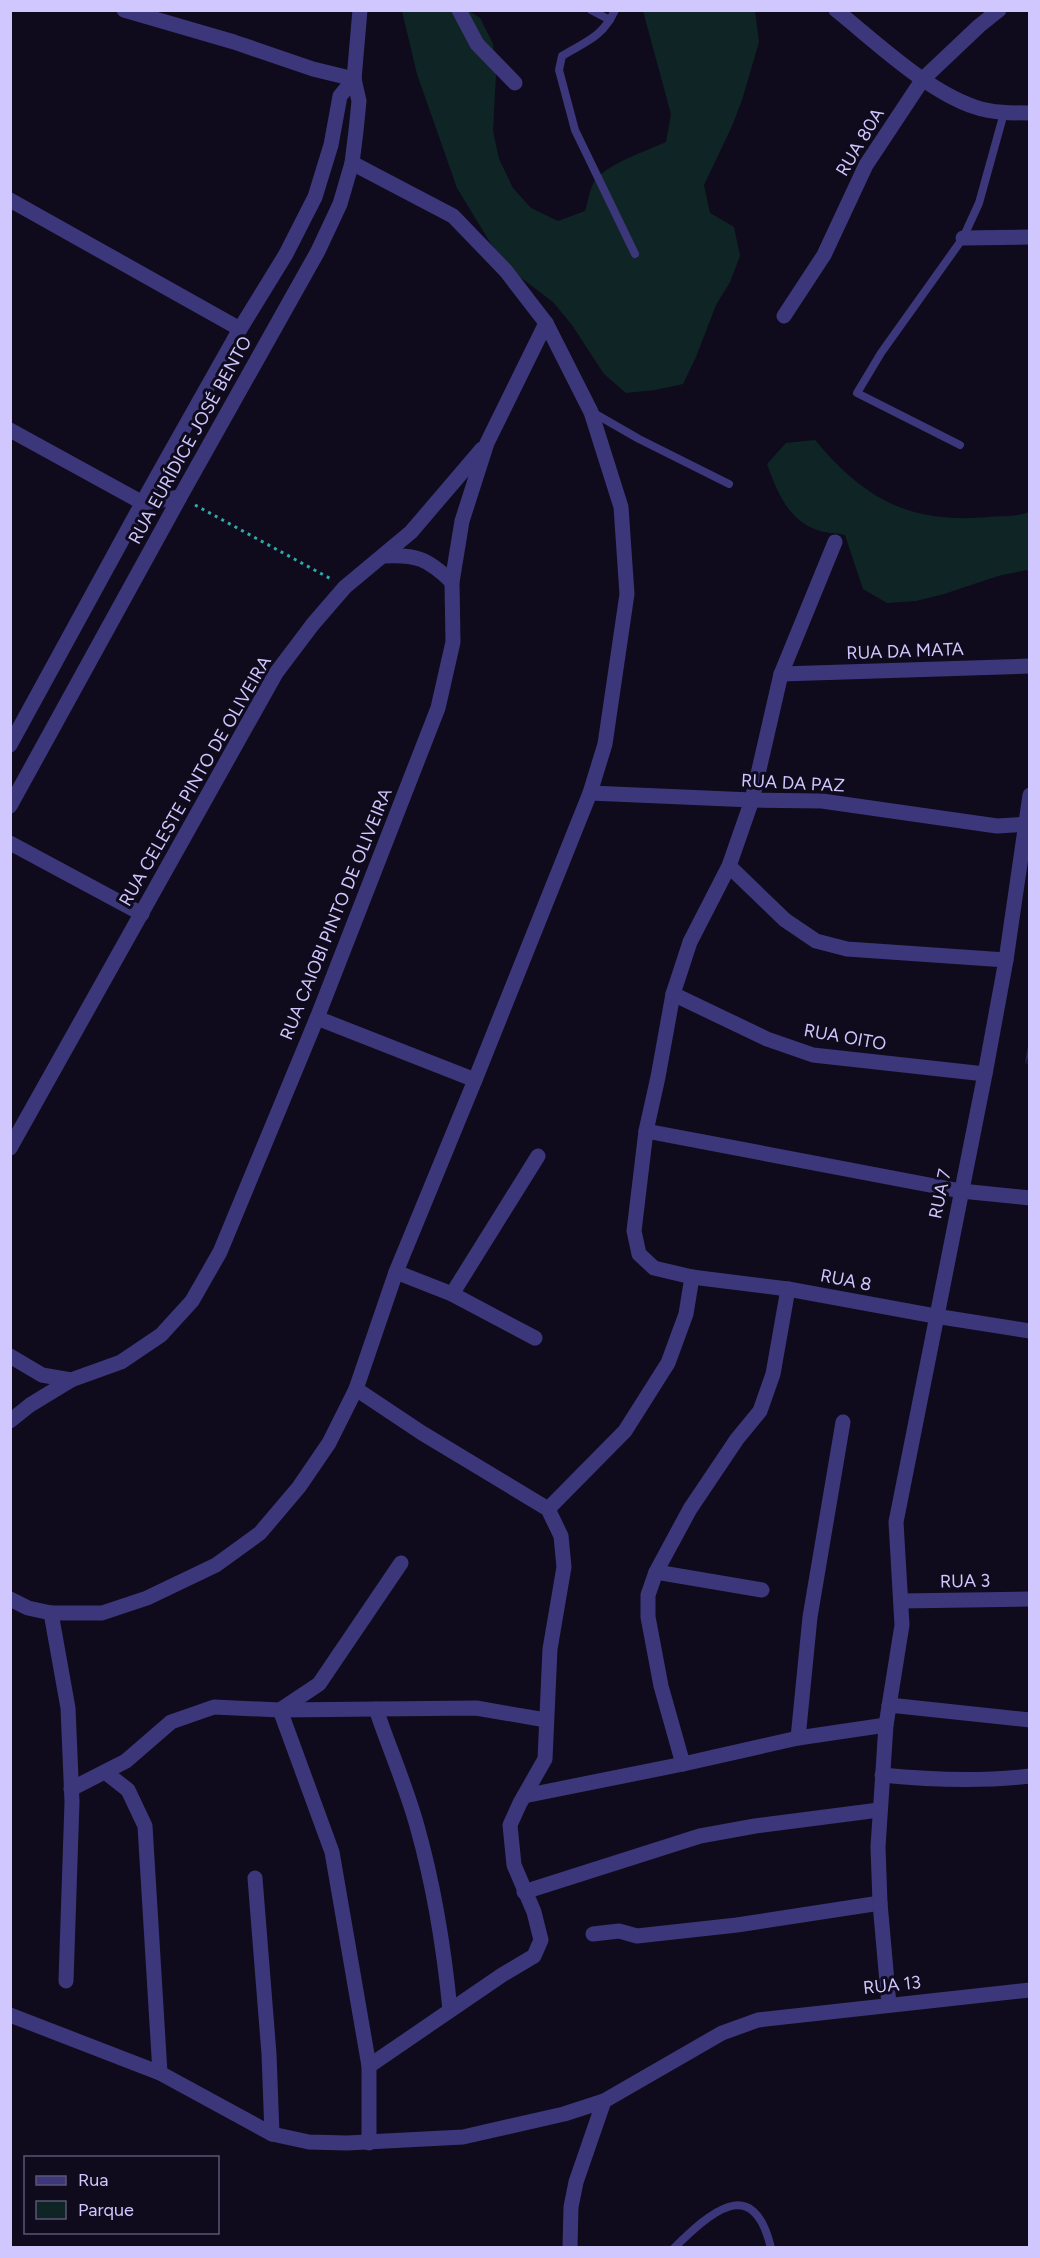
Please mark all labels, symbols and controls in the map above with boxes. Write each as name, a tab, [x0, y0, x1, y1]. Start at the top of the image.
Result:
street label: RUA 80A	[831, 104, 889, 180]
street label: RUA EURÍDICE JOSÉ BENTO	[124, 332, 256, 548]
street label: RUA DA MATA	[846, 638, 964, 664]
street label: RUA CELESTE PINTO DE OLIVEIRA	[114, 652, 276, 910]
street label: RUA DA PAZ	[741, 769, 845, 797]
street label: RUA CAIOBI PINTO DE OLIVEIRA	[275, 785, 397, 1043]
street label: RUA OITO	[802, 1019, 888, 1055]
street label: RUA 7	[924, 1167, 956, 1221]
street label: RUA 8	[819, 1264, 873, 1296]
street label: RUA 3	[940, 1570, 990, 1592]
street label: RUA 13	[862, 1971, 922, 1999]
legend	[24, 2156, 219, 2234]
text: Rua	[78, 2169, 109, 2191]
text: Parque	[78, 2199, 134, 2221]

